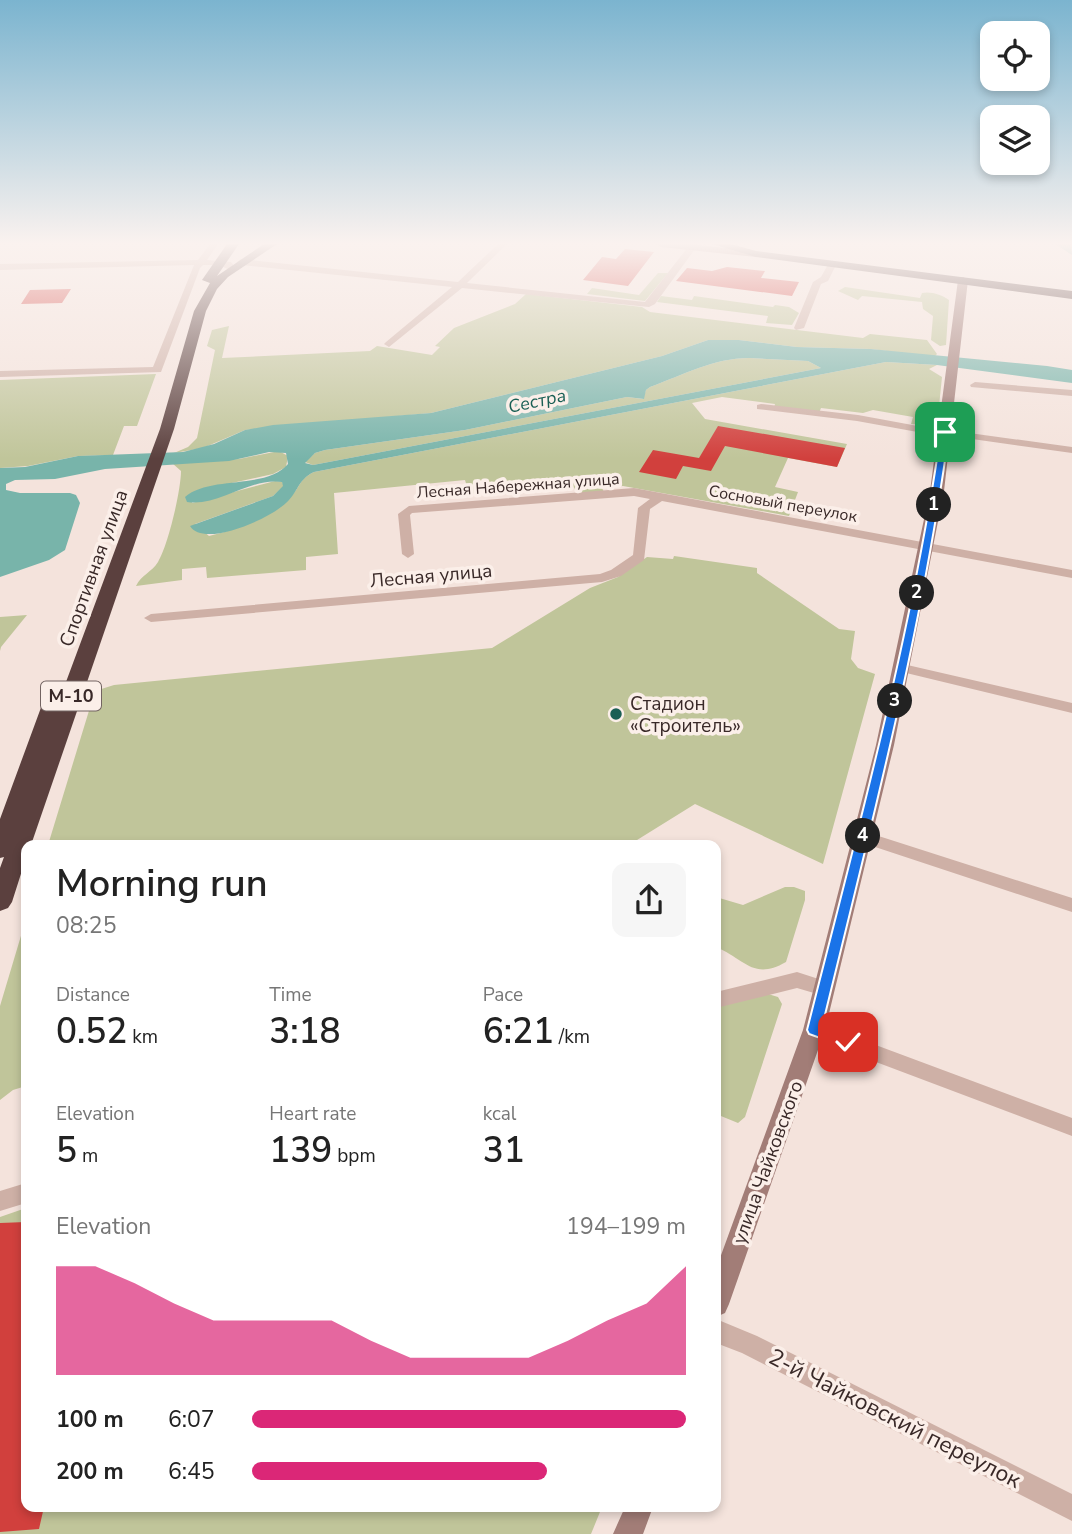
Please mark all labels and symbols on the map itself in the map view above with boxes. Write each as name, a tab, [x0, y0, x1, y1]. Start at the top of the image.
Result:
water label: Сестра	[506, 383, 568, 419]
pin	[915, 402, 975, 462]
street label: Лесная Набережная улица	[416, 468, 620, 504]
street label: Сосновый переулок	[707, 480, 859, 528]
street label: Спортивная улица	[53, 486, 134, 650]
pin: 1	[916, 488, 951, 522]
street label: Лесная улица	[369, 558, 493, 594]
pin: 2	[900, 576, 934, 610]
road number: М-10	[41, 682, 101, 710]
pin: 3	[878, 684, 912, 718]
place label: Стадион «Строитель»	[630, 691, 741, 739]
marker: Стадион «Строитель»	[608, 706, 624, 722]
pin: 4	[846, 818, 880, 854]
pin	[818, 1012, 878, 1072]
street label: улица Чайковского	[726, 1077, 810, 1248]
street label: 2-й Чайковский переулок	[763, 1341, 1027, 1496]

